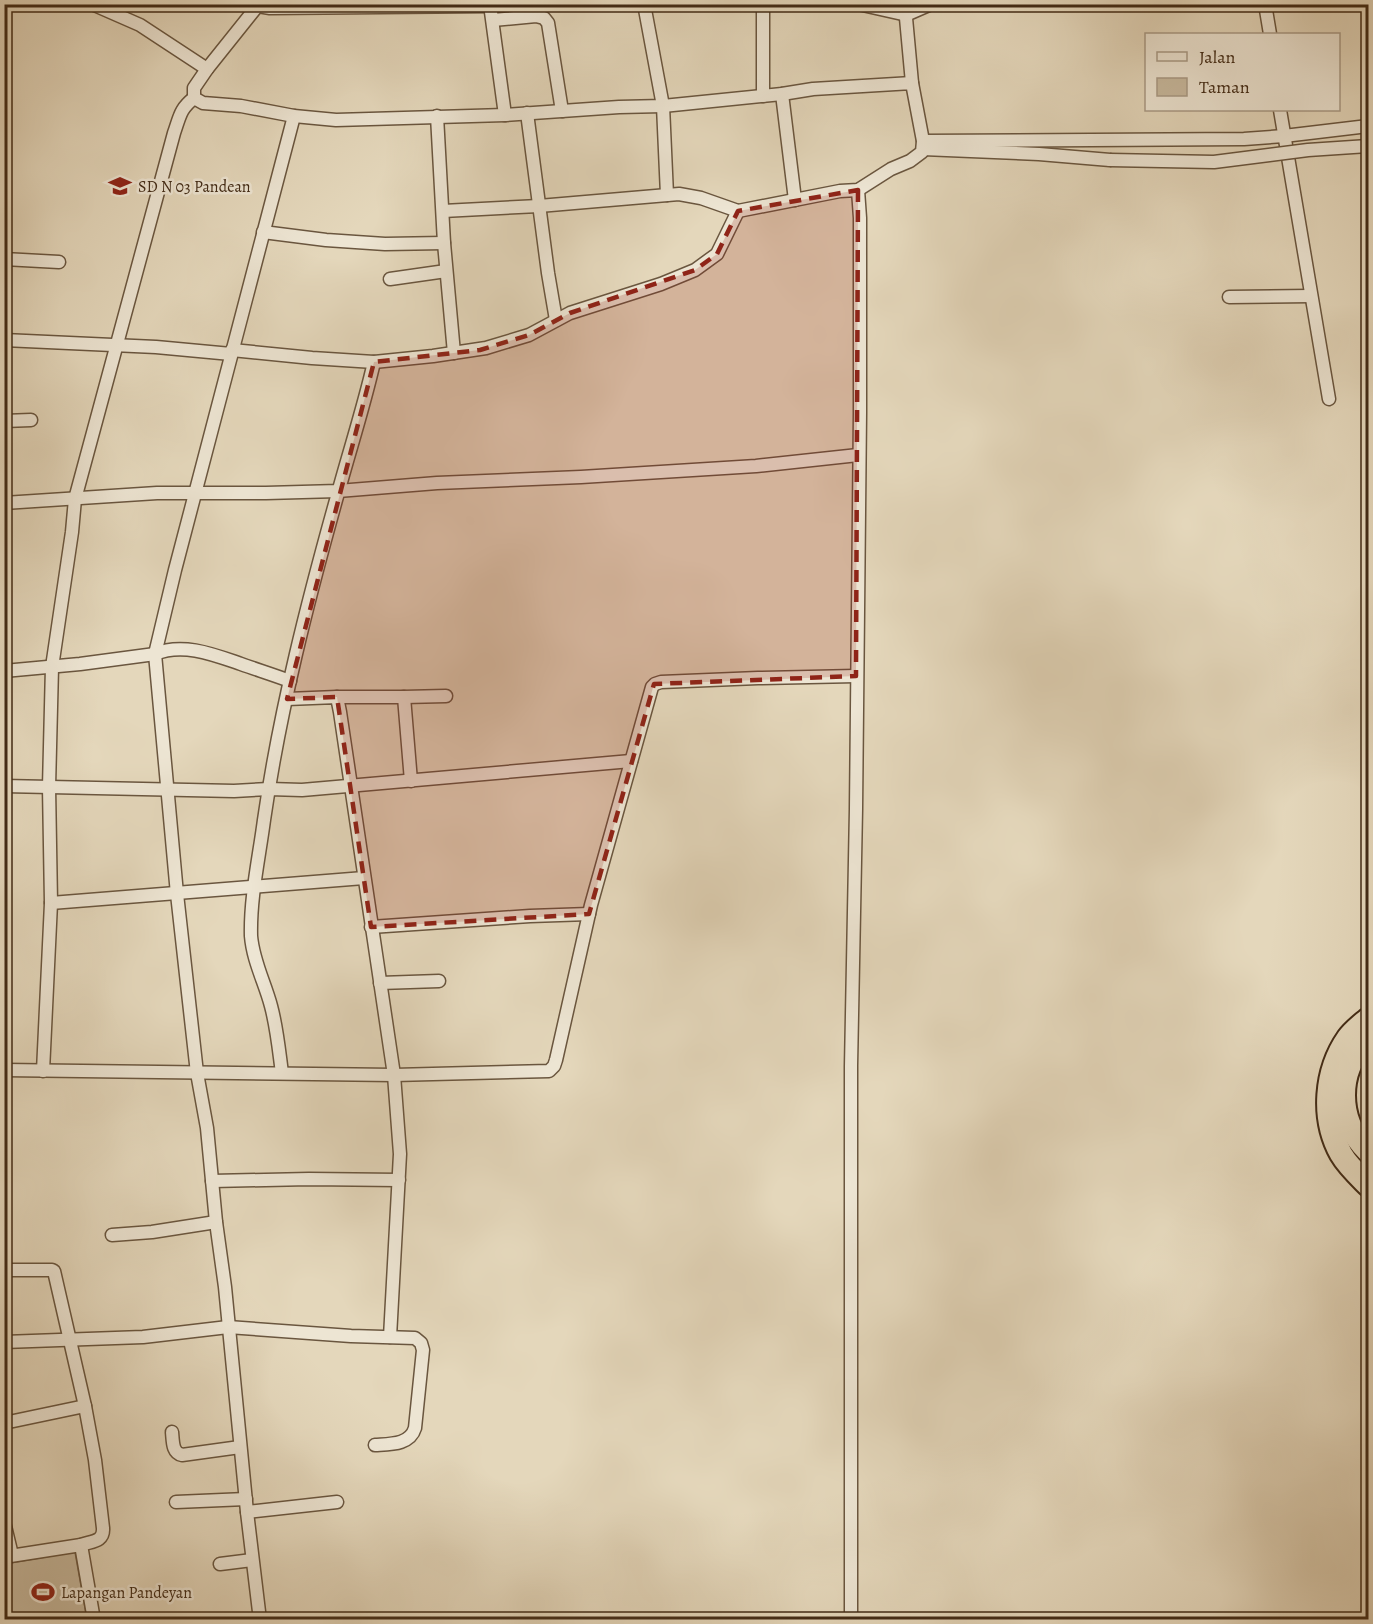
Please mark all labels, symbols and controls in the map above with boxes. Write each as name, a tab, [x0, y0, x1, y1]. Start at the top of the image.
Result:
legend	[1145, 33, 1340, 111]
text: Jalan	[1199, 45, 1236, 69]
text: Taman	[1199, 75, 1250, 99]
school or university icon: SD N 03 Pandean	[107, 173, 133, 199]
place label: SD N 03 Pandean	[138, 176, 251, 198]
sports icon: Lapangan Pandeyan	[30, 1579, 56, 1605]
place label: Lapangan Pandeyan	[61, 1582, 192, 1604]

